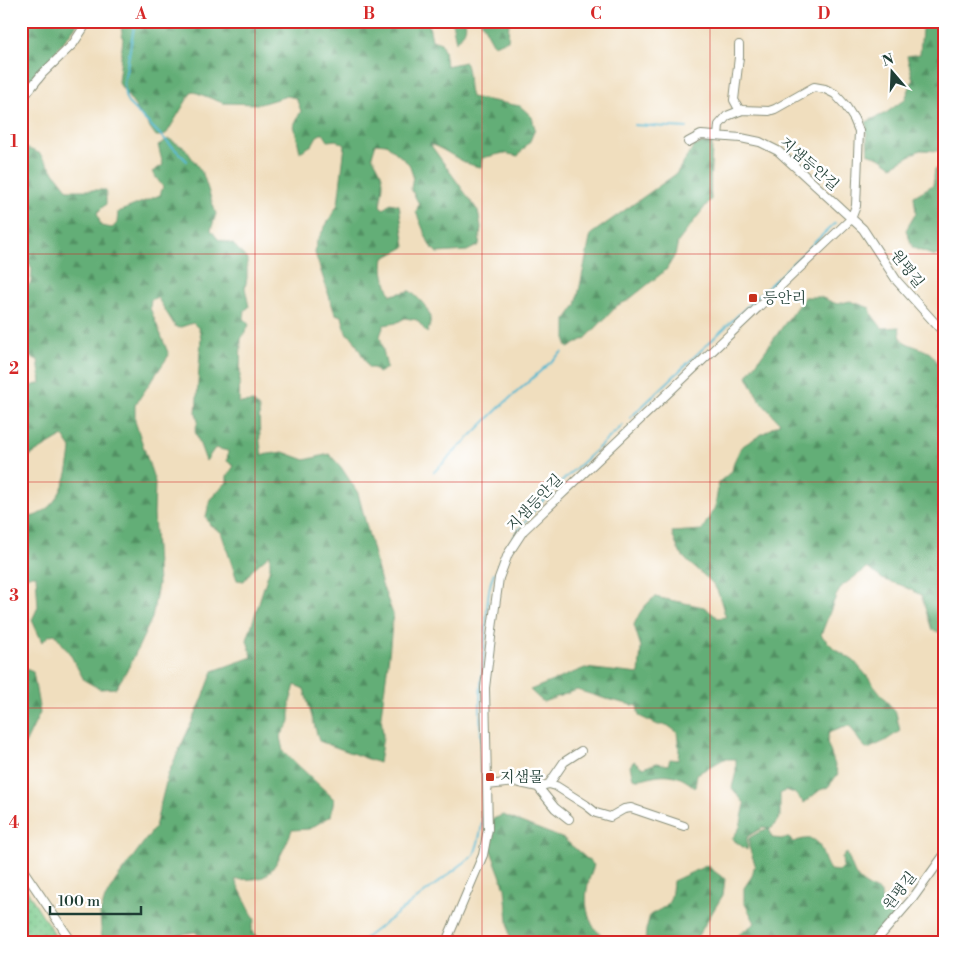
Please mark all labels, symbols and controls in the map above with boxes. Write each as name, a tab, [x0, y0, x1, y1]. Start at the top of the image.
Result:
text: A	[134, 4, 147, 24]
text: B	[363, 4, 375, 24]
text: C	[590, 4, 602, 24]
text: D	[818, 4, 831, 24]
north arrow	[868, 48, 918, 98]
text: N	[880, 50, 896, 71]
text: 1	[10, 132, 18, 152]
street label: 지샘등안길	[775, 133, 843, 195]
street label: 원평길	[886, 246, 928, 292]
place label: 등안리	[763, 289, 806, 308]
marker: 등안리	[747, 292, 759, 304]
text: 2	[9, 359, 19, 379]
street label: 지샘등안길	[503, 470, 567, 536]
text: 3	[9, 586, 19, 606]
place label: 지샘물	[500, 768, 544, 787]
marker: 지샘물	[484, 771, 496, 783]
text: 4	[9, 813, 20, 833]
street label: 원평길	[879, 868, 921, 914]
scale bar	[50, 883, 141, 915]
text: 100 m	[58, 892, 100, 911]

